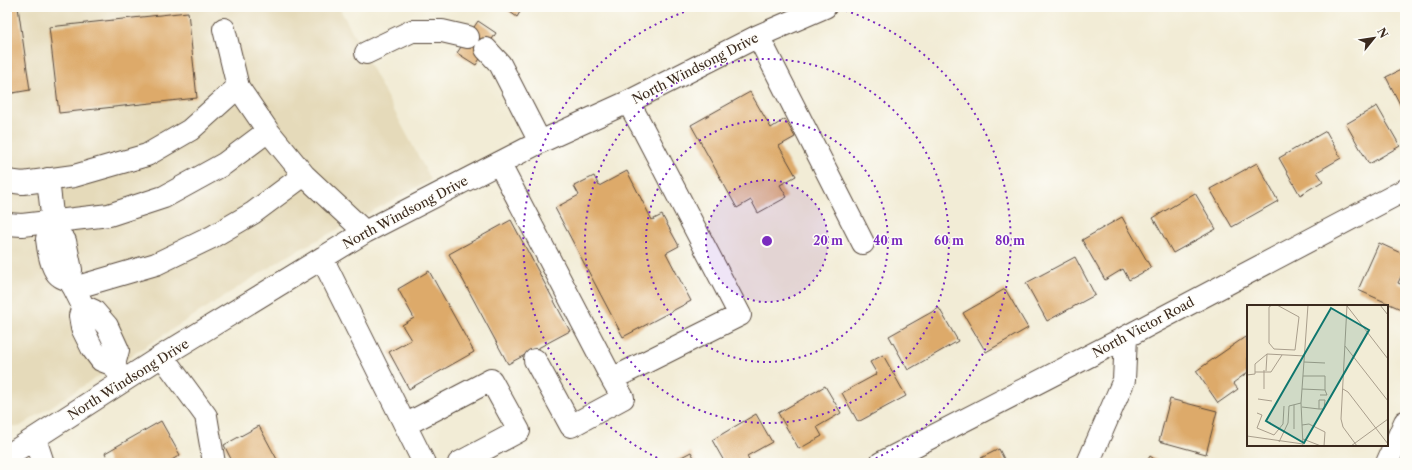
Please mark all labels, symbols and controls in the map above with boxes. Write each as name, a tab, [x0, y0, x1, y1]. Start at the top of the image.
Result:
north arrow	[1354, 18, 1394, 58]
text: N	[1374, 25, 1391, 41]
street label: North Windsong Drive	[629, 29, 761, 107]
street label: North Windsong Drive	[340, 172, 470, 252]
text: 20 m	[813, 233, 843, 248]
text: 40 m	[873, 233, 903, 248]
text: 60 m	[934, 233, 964, 248]
text: 80 m	[995, 233, 1025, 248]
centre of rings	[760, 234, 774, 248]
street label: North Victor Road	[1089, 293, 1197, 361]
inset map	[1247, 305, 1388, 446]
street label: North Windsong Drive	[65, 335, 191, 423]

